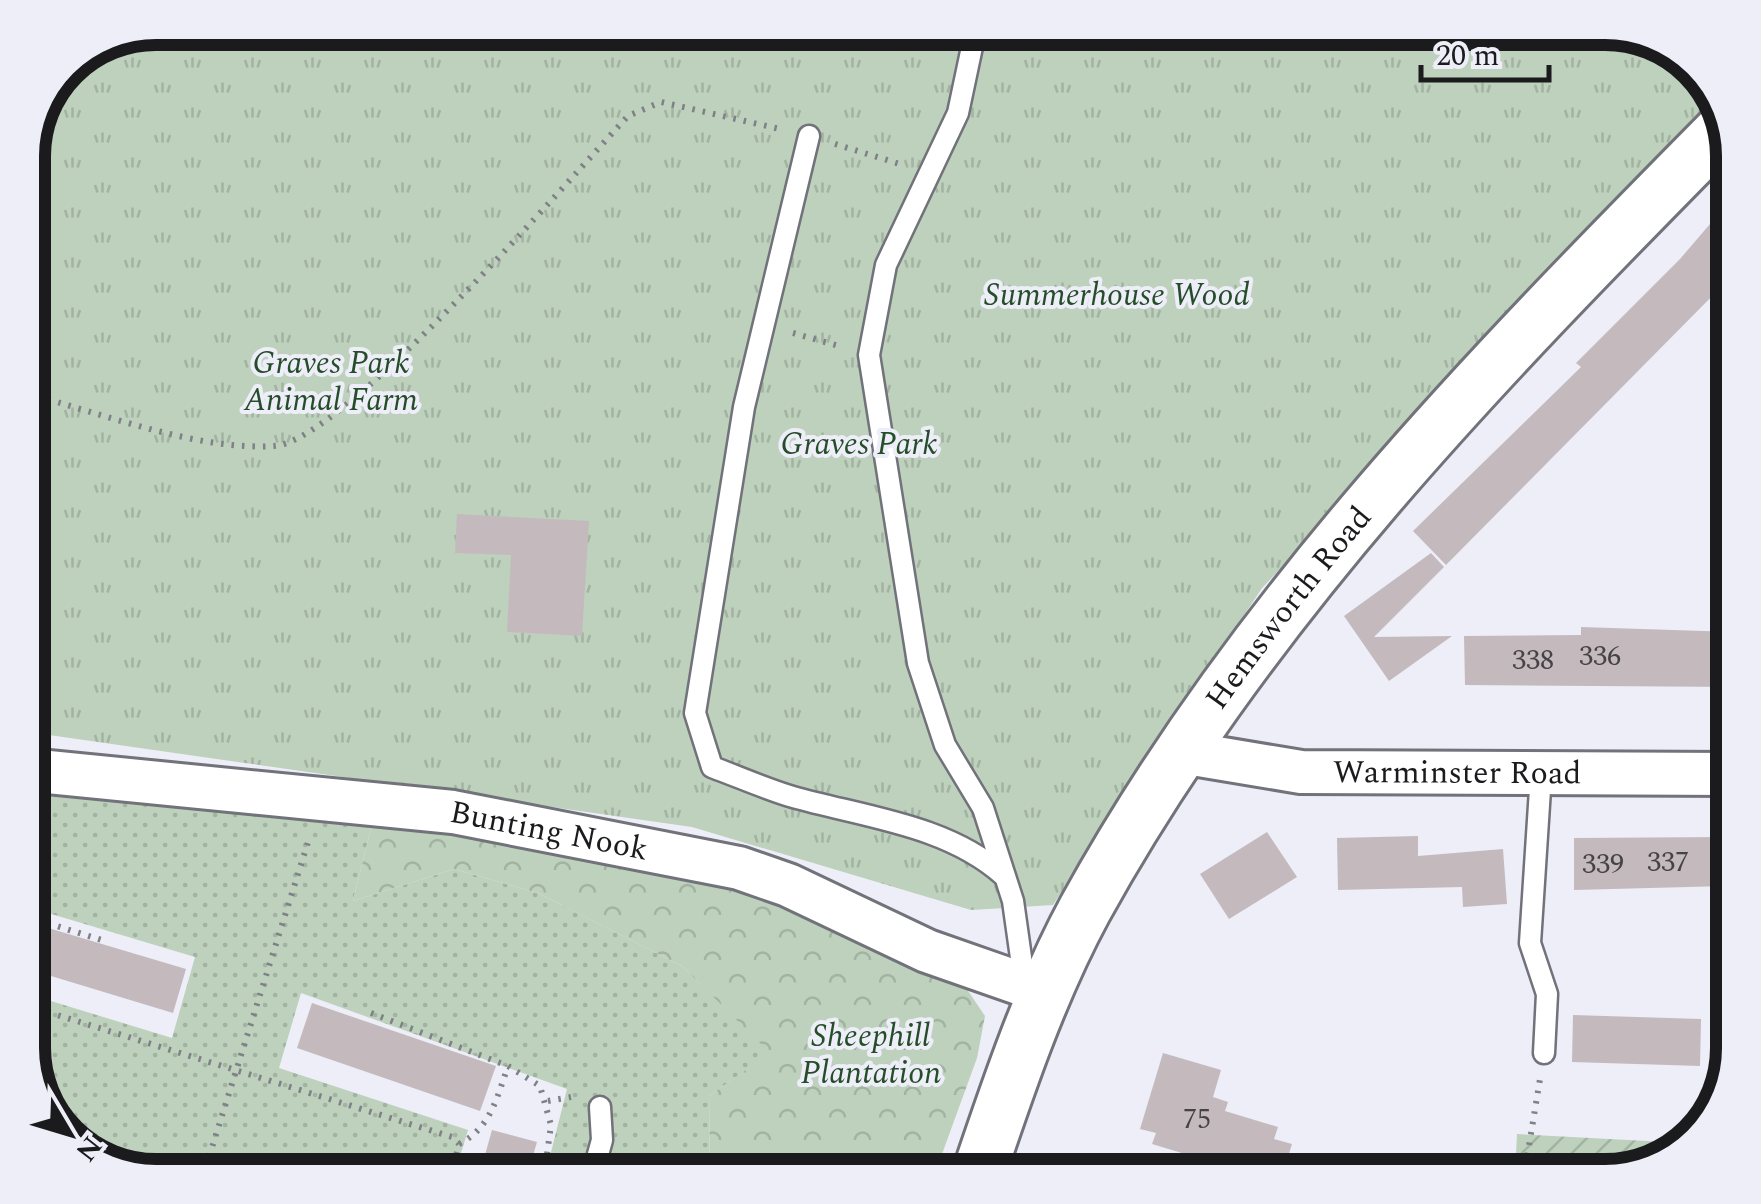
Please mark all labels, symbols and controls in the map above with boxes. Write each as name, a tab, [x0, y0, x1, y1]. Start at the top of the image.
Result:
scale bar	[1421, 20, 1548, 82]
text: 20 m	[1436, 33, 1499, 79]
park label: Summerhouse Wood	[984, 271, 1250, 320]
park label: Graves Park Animal Farm	[243, 339, 418, 425]
park label: Graves Park	[781, 420, 937, 469]
street label: Hemsworth Road	[1193, 495, 1384, 720]
house number: 336	[1579, 635, 1621, 678]
house number: 338	[1512, 639, 1554, 682]
street label: Warminster Road	[1333, 748, 1582, 798]
street label: Bunting Nook	[446, 787, 653, 874]
house number: 337	[1647, 841, 1689, 884]
house number: 339	[1582, 843, 1624, 886]
park label: Sheephill Plantation	[801, 1012, 941, 1098]
north arrow	[20, 1084, 120, 1184]
house number: 75	[1183, 1098, 1211, 1141]
text: N	[65, 1126, 112, 1171]

